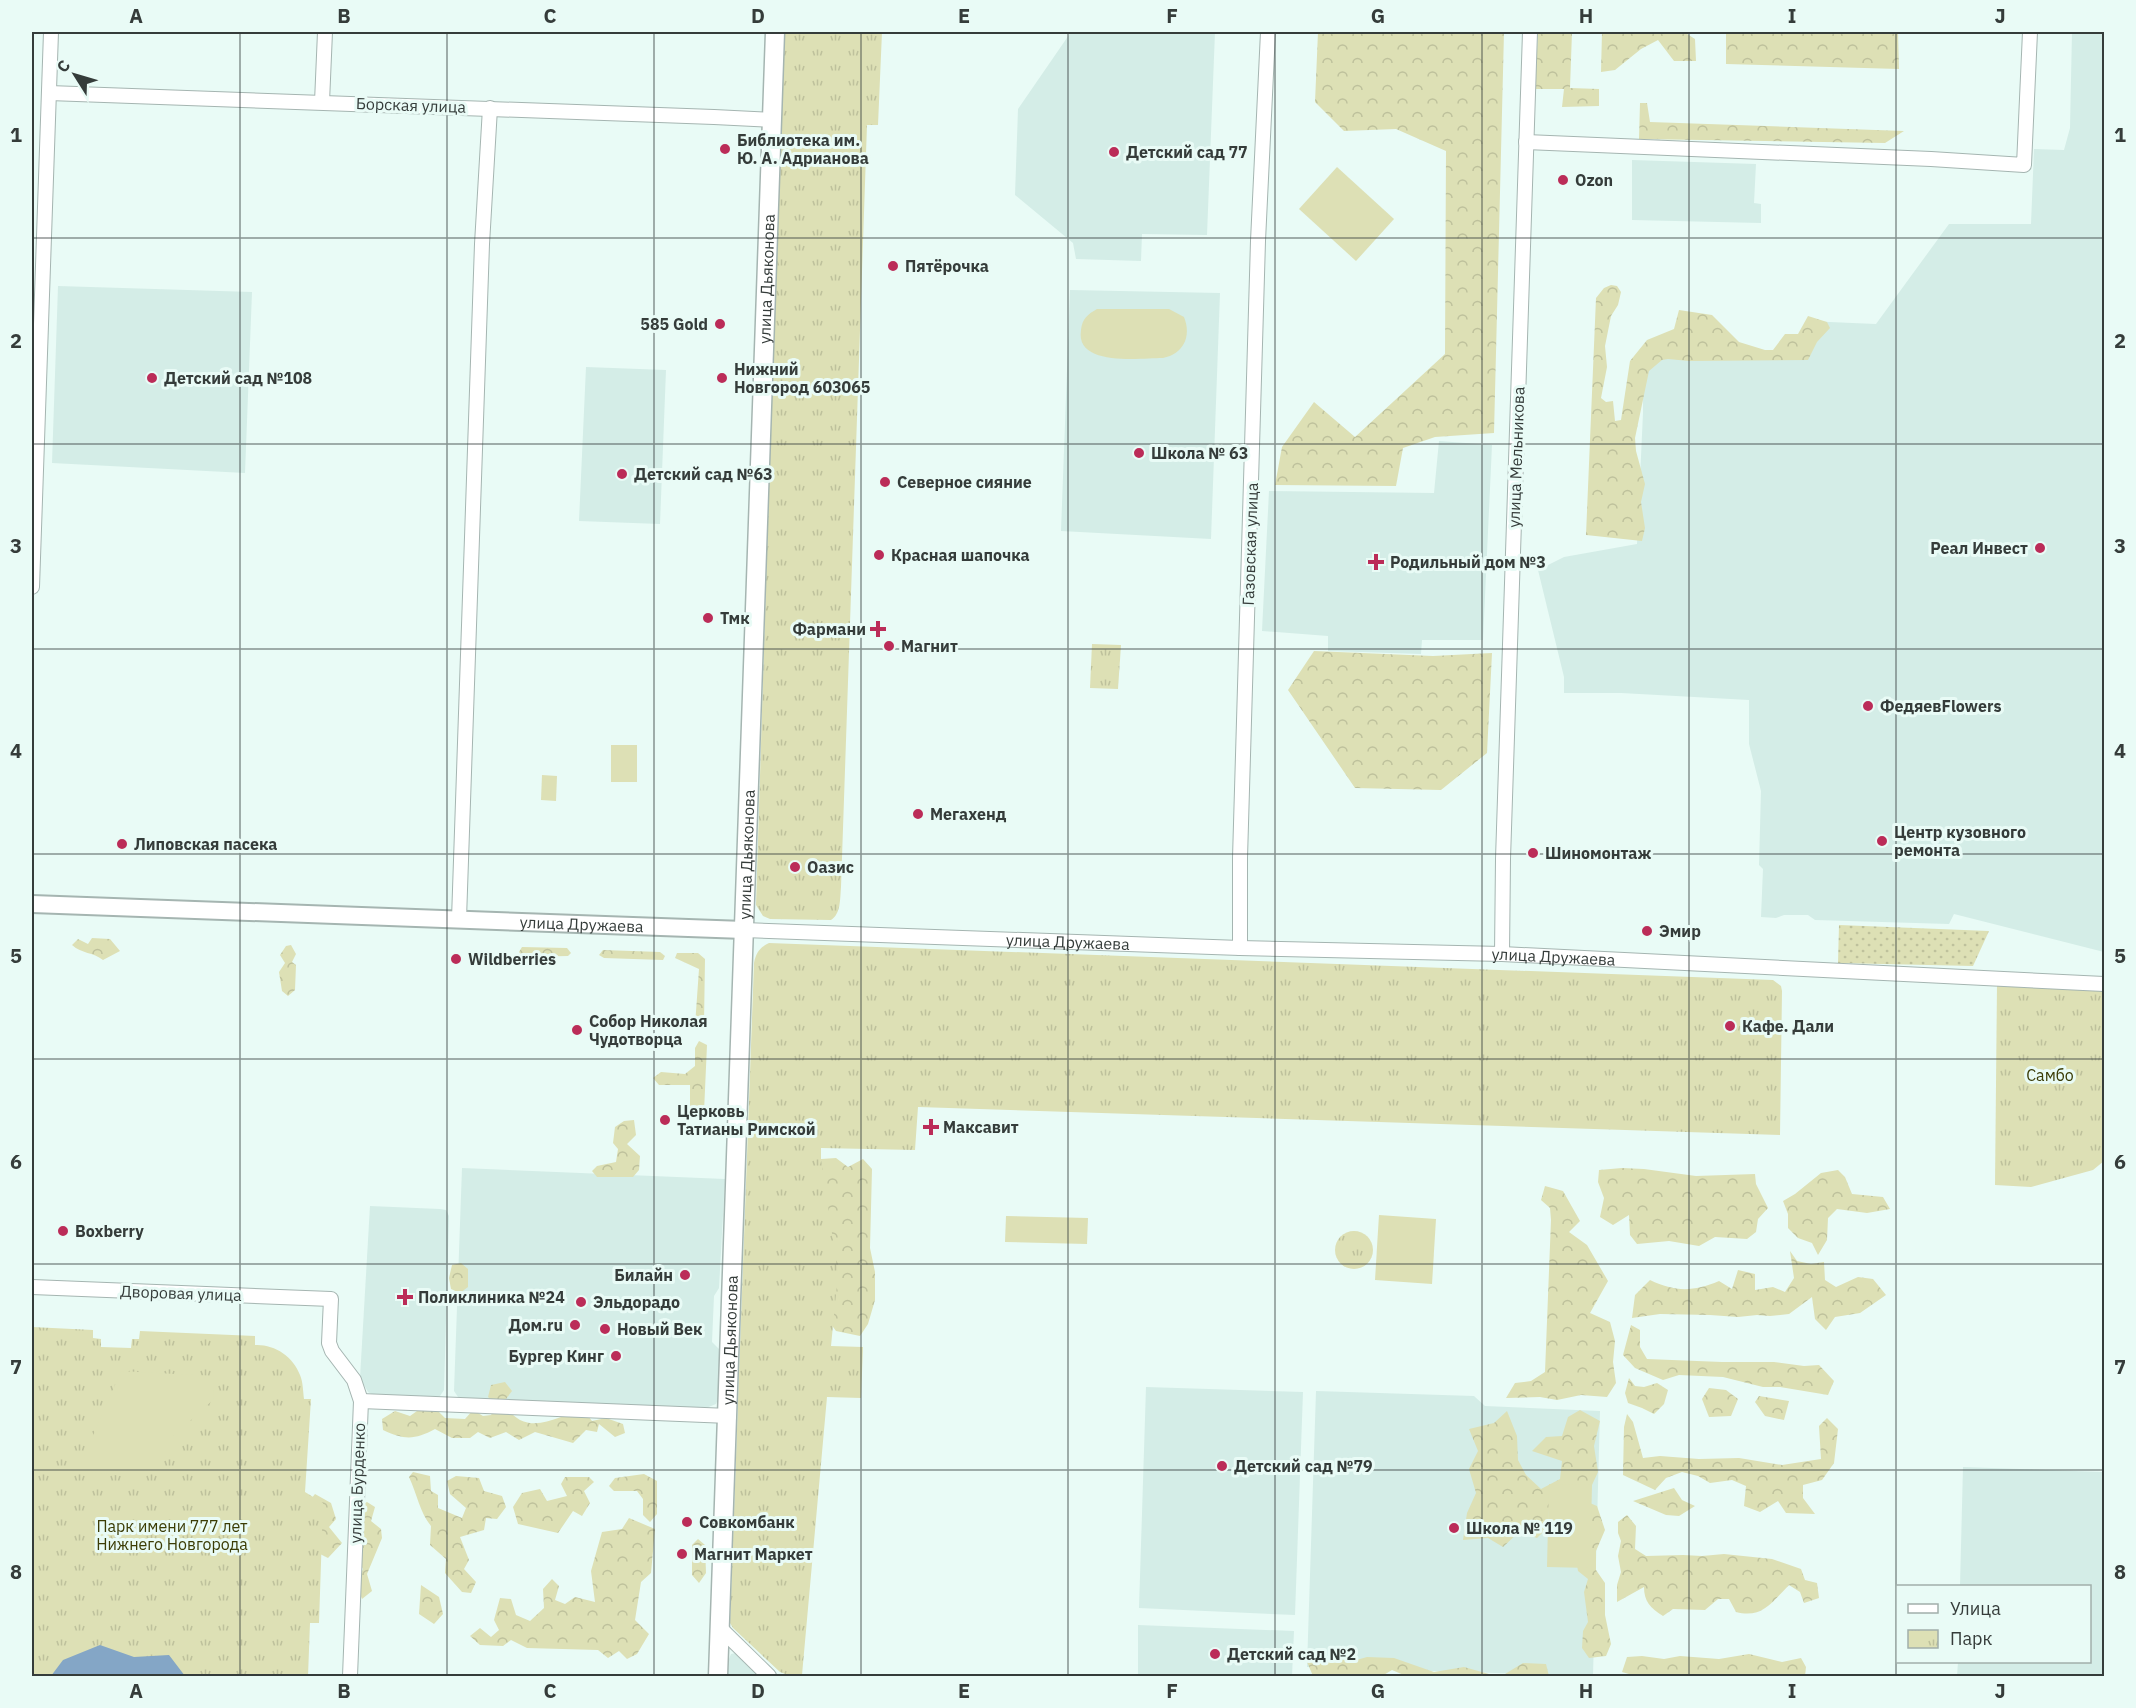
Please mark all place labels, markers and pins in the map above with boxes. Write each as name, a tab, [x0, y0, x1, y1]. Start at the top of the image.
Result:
place label: Библиотека им. Ю. А. Адрианова	[737, 130, 869, 168]
marker: Библиотека им. Ю. А. Адрианова	[718, 142, 732, 156]
place label: Детский сад 77	[1126, 142, 1248, 162]
marker: Детский сад 77	[1107, 145, 1121, 159]
place label: Ozon	[1575, 170, 1613, 190]
marker: Ozon	[1556, 173, 1570, 187]
place label: Пятёрочка	[905, 256, 989, 276]
marker: Пятёрочка	[886, 259, 900, 273]
place label: 585 Gold	[640, 314, 708, 334]
marker: 585 Gold	[713, 317, 727, 331]
place label: Нижний Новгород 603065	[734, 359, 871, 397]
place label: Детский сад №108	[164, 368, 312, 388]
marker: Детский сад №108	[145, 371, 159, 385]
marker: Нижний Новгород 603065	[715, 371, 729, 385]
place label: Школа № 63	[1151, 443, 1248, 463]
marker: Школа № 63	[1132, 446, 1146, 460]
place label: Детский сад №63	[634, 464, 773, 484]
marker: Детский сад №63	[615, 467, 629, 481]
place label: Северное сияние	[897, 472, 1032, 492]
marker: Северное сияние	[878, 475, 892, 489]
place label: Реал Инвест	[1930, 538, 2028, 558]
marker: Реал Инвест	[2033, 541, 2047, 555]
place label: Красная шапочка	[891, 545, 1030, 565]
marker: Красная шапочка	[872, 548, 886, 562]
place label: Родильный дом №3	[1390, 552, 1546, 572]
marker: Родильный дом №3	[1367, 553, 1385, 571]
place label: Тмк	[720, 608, 750, 628]
marker: Тмк	[701, 611, 715, 625]
place label: Фармани	[792, 619, 866, 639]
marker: Фармани	[871, 622, 885, 636]
place label: Магнит	[901, 636, 958, 656]
marker: Магнит	[882, 639, 896, 653]
place label: ФедяевFlowers	[1880, 696, 2001, 716]
marker: ФедяевFlowers	[1861, 699, 1875, 713]
place label: Мегахенд	[930, 804, 1007, 824]
marker: Мегахенд	[911, 807, 925, 821]
place label: Центр кузовного ремонта	[1894, 822, 2026, 860]
place label: Липовская пасека	[134, 834, 277, 854]
marker: Центр кузовного ремонта	[1875, 834, 1889, 848]
marker: Липовская пасека	[115, 837, 129, 851]
place label: Шиномонтаж	[1545, 843, 1651, 863]
marker: Шиномонтаж	[1526, 846, 1540, 860]
place label: Оазис	[807, 857, 854, 877]
marker: Оазис	[788, 860, 802, 874]
place label: Эмир	[1659, 921, 1701, 941]
marker: Эмир	[1640, 924, 1654, 938]
place label: Wildberries	[468, 949, 556, 969]
marker: Wildberries	[449, 952, 463, 966]
place label: Собор Николая Чудотворца	[589, 1011, 708, 1049]
place label: Кафе. Дали	[1742, 1016, 1834, 1036]
marker: Кафе. Дали	[1723, 1019, 1737, 1033]
marker: Собор Николая Чудотворца	[570, 1023, 584, 1037]
place label: Церковь Татианы Римской	[677, 1101, 816, 1139]
marker: Церковь Татианы Римской	[658, 1113, 672, 1127]
place label: Максавит	[943, 1117, 1019, 1137]
marker: Максавит	[924, 1120, 938, 1134]
place label: Boxberry	[75, 1221, 144, 1241]
marker: Boxberry	[56, 1224, 70, 1238]
place label: Билайн	[614, 1265, 673, 1285]
marker: Билайн	[678, 1268, 692, 1282]
place label: Поликлиника №24	[418, 1287, 565, 1307]
marker: Поликлиника №24	[396, 1288, 414, 1306]
place label: Эльдорадо	[593, 1292, 680, 1312]
marker: Эльдорадо	[574, 1295, 588, 1309]
place label: Дом.ru	[509, 1315, 563, 1335]
marker: Дом.ru	[568, 1318, 582, 1332]
place label: Новый Век	[617, 1319, 702, 1339]
marker: Новый Век	[598, 1322, 612, 1336]
place label: Бургер Кинг	[508, 1346, 604, 1366]
marker: Бургер Кинг	[609, 1349, 623, 1363]
place label: Детский сад №79	[1234, 1456, 1373, 1476]
marker: Детский сад №79	[1215, 1459, 1229, 1473]
place label: Совкомбанк	[699, 1512, 795, 1532]
marker: Совкомбанк	[680, 1515, 694, 1529]
place label: Школа № 119	[1466, 1518, 1573, 1538]
marker: Школа № 119	[1447, 1521, 1461, 1535]
place label: Магнит Маркет	[694, 1544, 813, 1564]
marker: Магнит Маркет	[675, 1547, 689, 1561]
place label: Детский сад №2	[1227, 1644, 1356, 1664]
marker: Детский сад №2	[1208, 1647, 1222, 1661]

